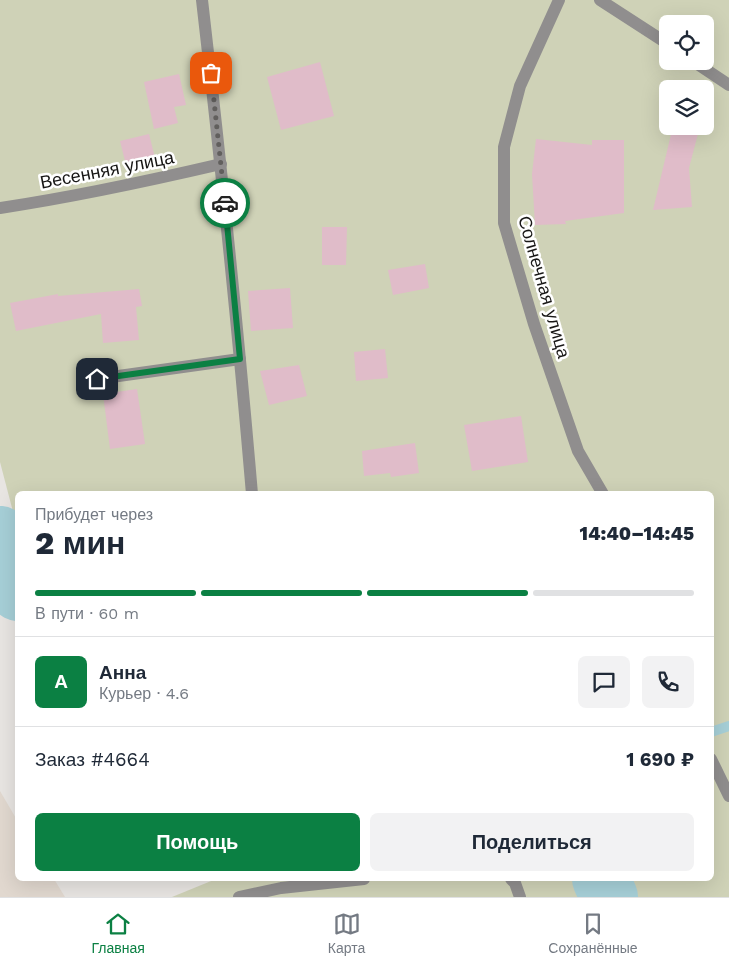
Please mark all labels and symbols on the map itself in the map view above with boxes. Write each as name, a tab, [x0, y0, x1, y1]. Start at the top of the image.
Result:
pin	[190, 52, 232, 94]
street label: Весенняя улица	[38, 146, 177, 193]
courier	[200, 178, 250, 228]
street label: Солнечная улица	[514, 213, 575, 361]
pin	[76, 358, 118, 400]

